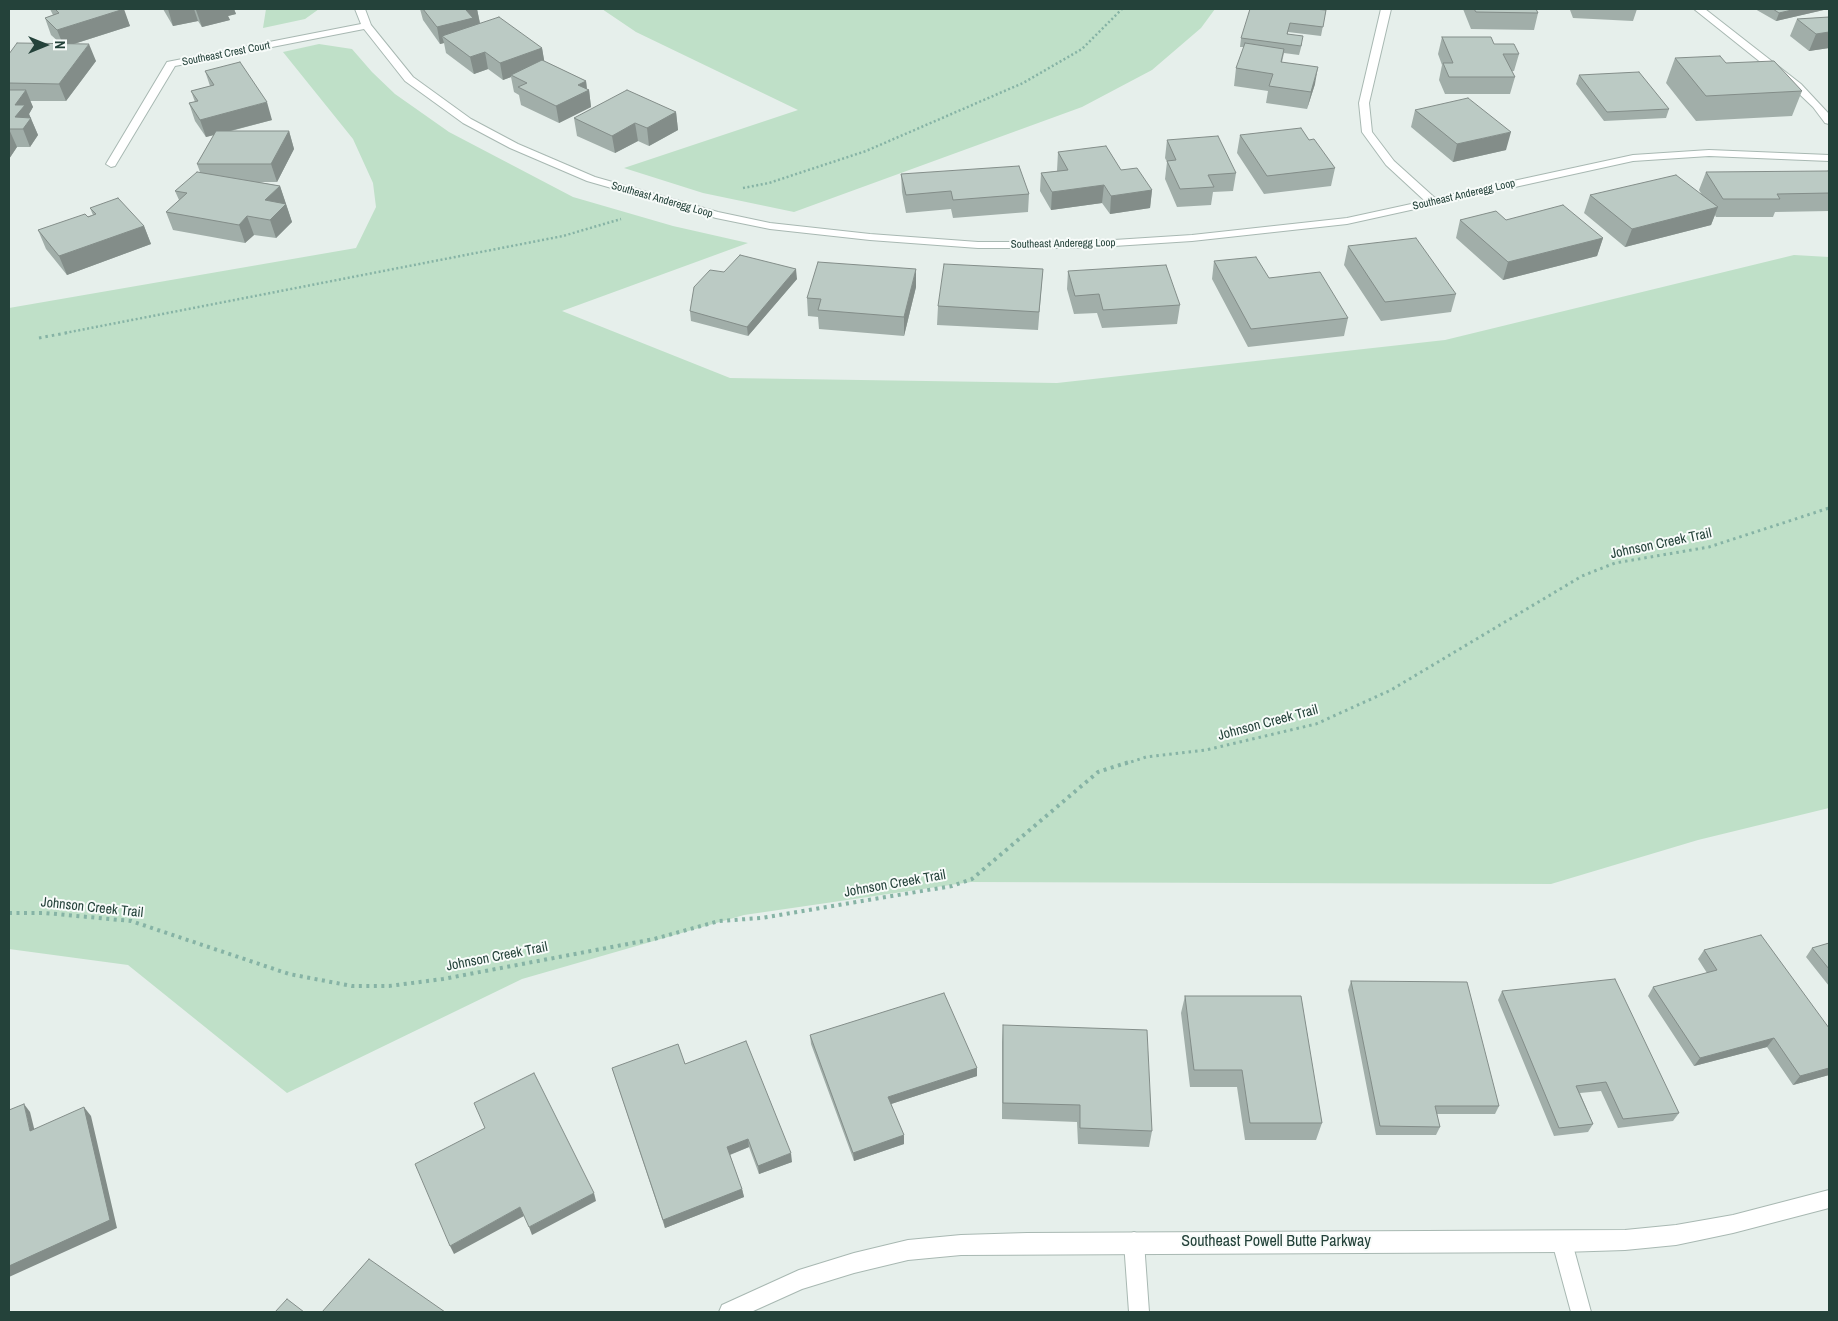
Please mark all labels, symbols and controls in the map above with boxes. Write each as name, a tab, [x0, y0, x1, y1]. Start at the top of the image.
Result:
north arrow	[20, 20, 70, 70]
street label: Southeast Crest Court	[181, 39, 271, 69]
text: N	[51, 41, 69, 49]
street label: Southeast Anderegg Loop	[1411, 177, 1517, 213]
street label: Southeast Anderegg Loop	[610, 179, 714, 221]
street label: Southeast Anderegg Loop	[1010, 236, 1116, 252]
street label: Johnson Creek Trail	[1609, 525, 1713, 563]
street label: Johnson Creek Trail	[1216, 702, 1320, 744]
street label: Johnson Creek Trail	[843, 867, 947, 901]
street label: Johnson Creek Trail	[40, 894, 144, 922]
street label: Johnson Creek Trail	[445, 939, 549, 975]
street label: Southeast Powell Butte Parkway	[1181, 1232, 1371, 1252]

